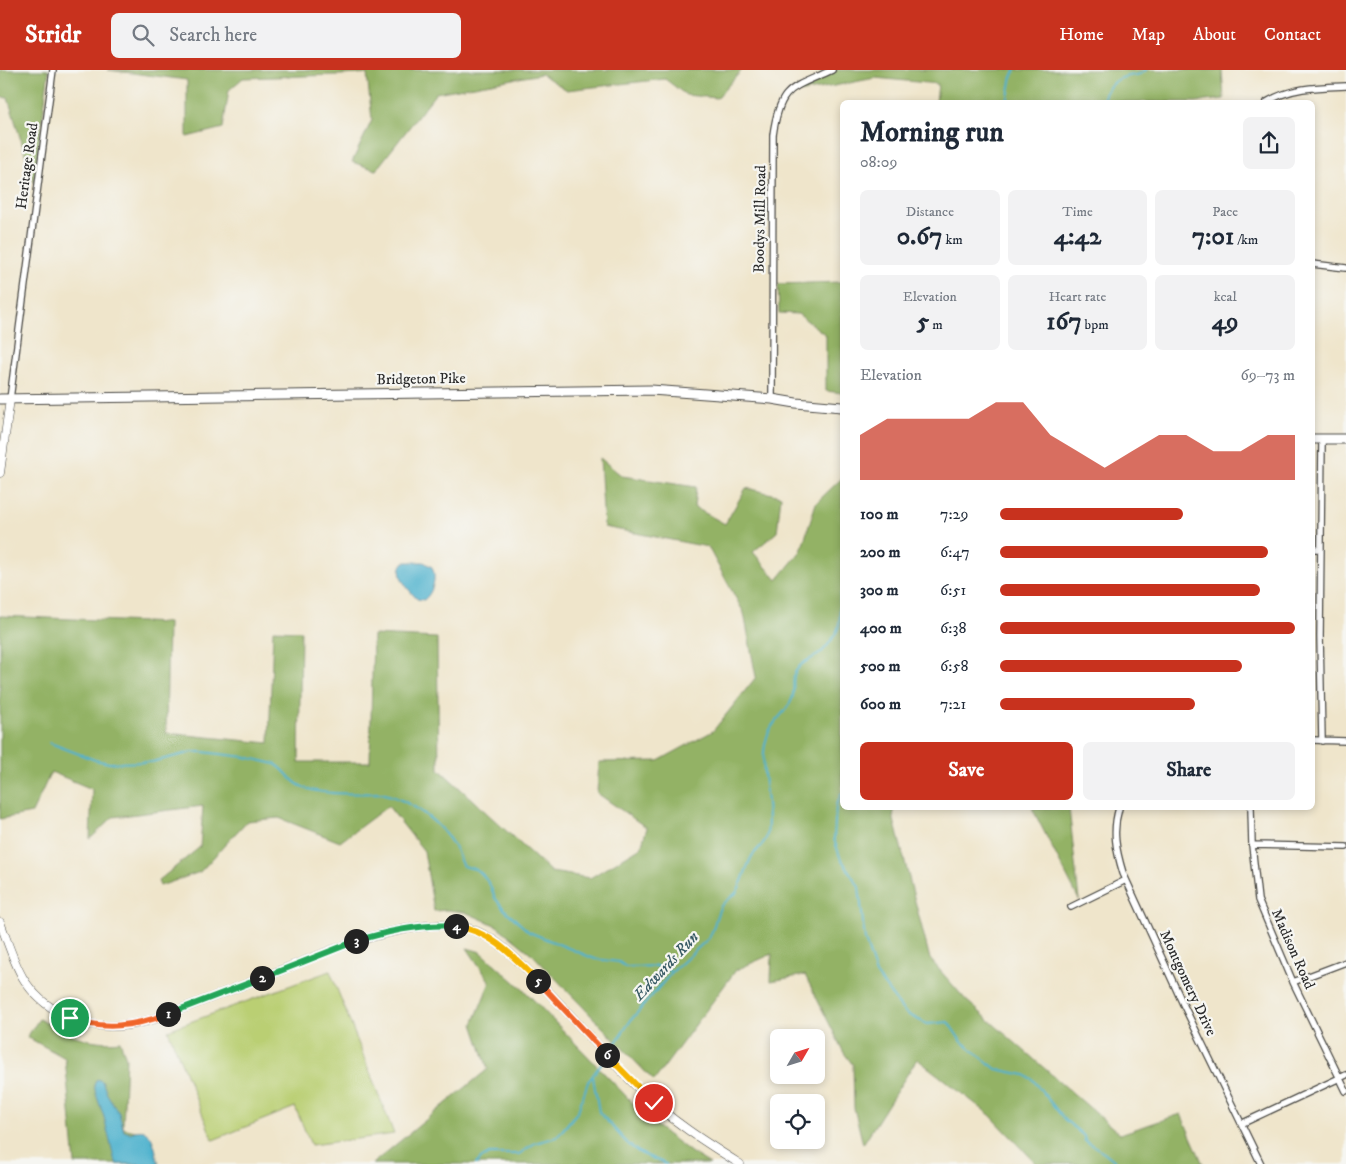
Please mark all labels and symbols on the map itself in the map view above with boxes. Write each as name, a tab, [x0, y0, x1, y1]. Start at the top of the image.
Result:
street label: Heritage Road	[12, 121, 43, 210]
street label: Boodys Mill Road	[750, 164, 770, 273]
street label: Bridgeton Pike	[376, 369, 466, 389]
street label: Madison Road	[1267, 906, 1319, 993]
pin: 4	[444, 914, 468, 938]
water label: Edwards Run	[628, 927, 703, 1005]
street label: Montgomery Drive	[1155, 927, 1221, 1039]
pin: 3	[344, 928, 368, 954]
pin: 2	[250, 966, 274, 990]
pin: 5	[526, 968, 550, 994]
pin	[49, 997, 91, 1039]
pin: 1	[156, 1002, 180, 1026]
north arrow	[770, 1029, 825, 1084]
pin: 6	[594, 1042, 620, 1068]
pin	[633, 1082, 675, 1124]

